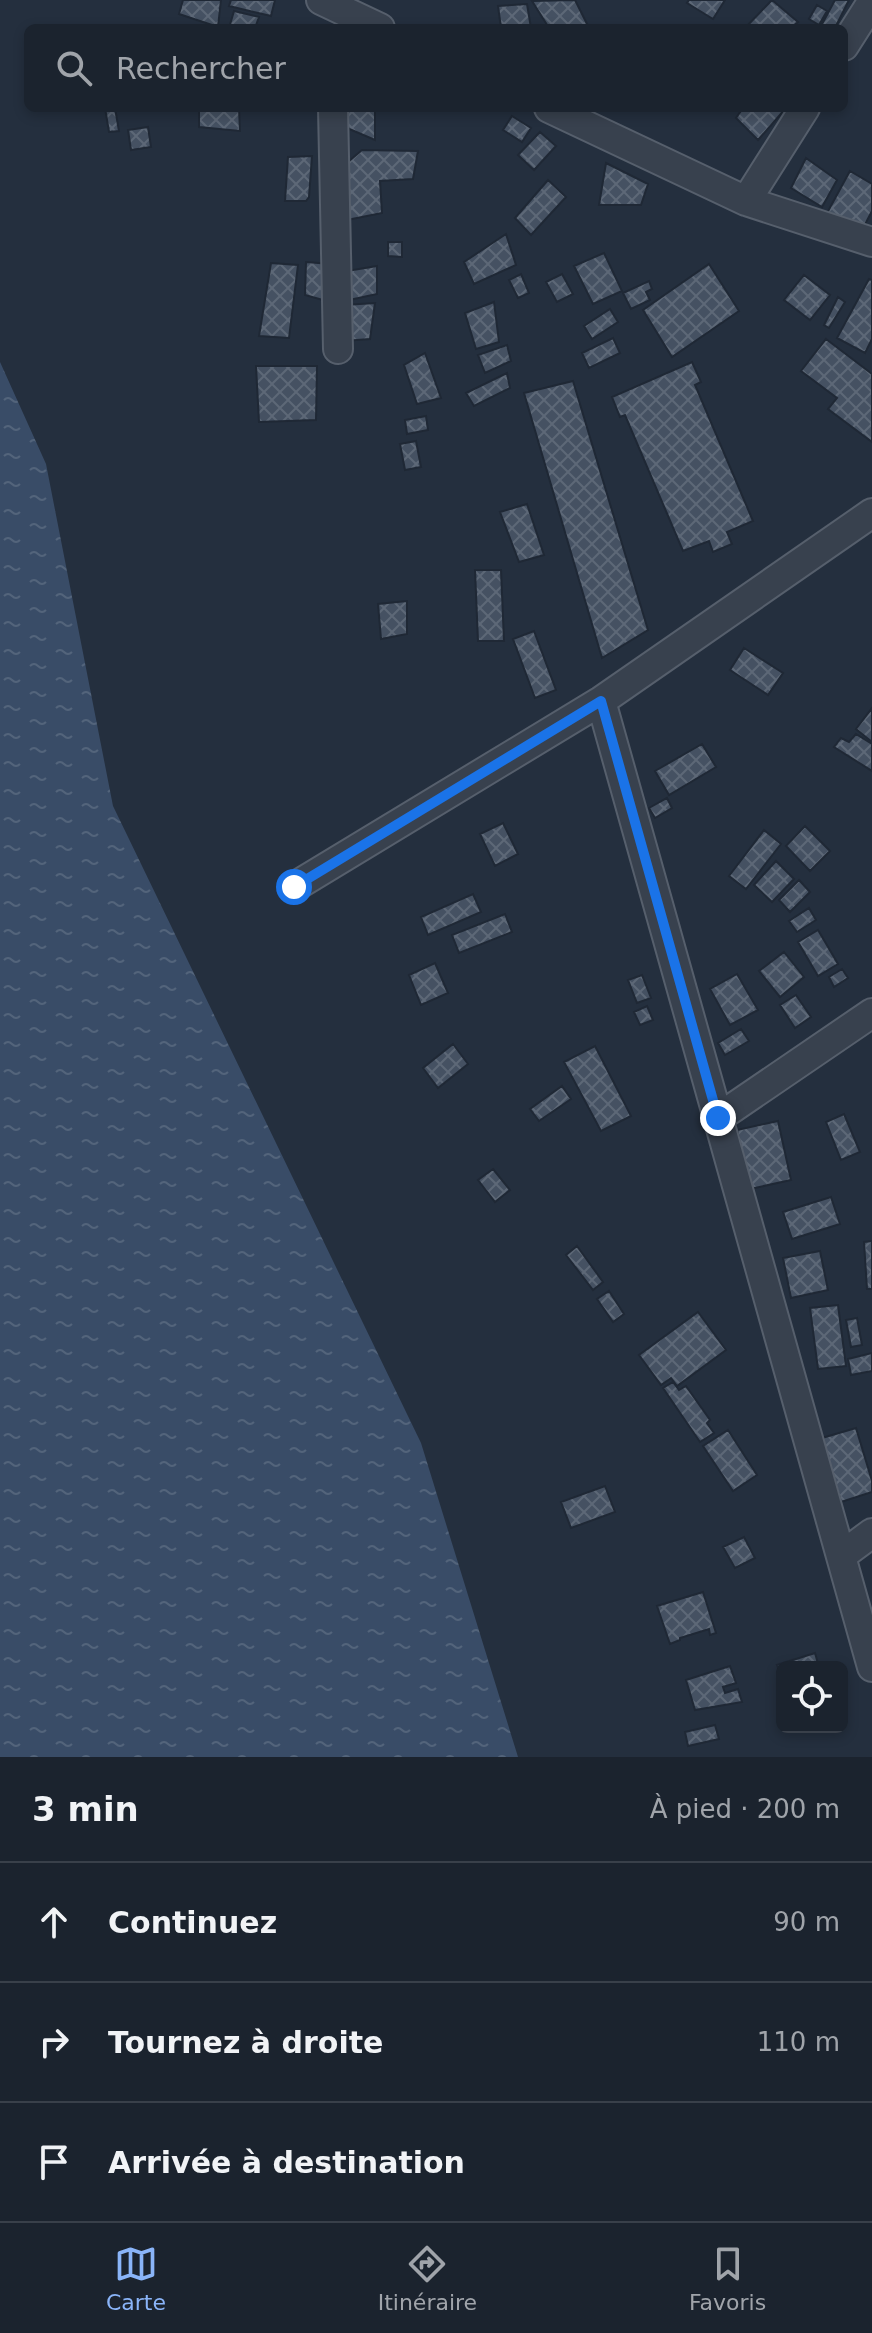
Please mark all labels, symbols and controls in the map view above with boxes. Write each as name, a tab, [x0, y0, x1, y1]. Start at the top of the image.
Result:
search box	[24, 24, 848, 112]
icon: search	[52, 46, 96, 90]
text: Rechercher	[116, 51, 286, 86]
route start	[276, 869, 312, 905]
route end	[700, 1100, 736, 1136]
map controls	[776, 1661, 848, 1733]
button: locate	[776, 1661, 848, 1733]
text: 3 min	[32, 1789, 139, 1829]
text: À pied · 200 m	[650, 1794, 840, 1824]
icon: ahead	[32, 1900, 76, 1944]
text: Continuez	[108, 1905, 277, 1940]
text: 90 m	[773, 1907, 840, 1937]
icon: right	[32, 2020, 76, 2064]
text: Tournez à droite	[108, 2025, 383, 2060]
text: 110 m	[757, 2027, 840, 2057]
icon: arrive	[32, 2140, 76, 2184]
text: Arrivée à destination	[108, 2145, 465, 2180]
tab: Carte	[106, 2242, 166, 2315]
tab: Itinéraire	[378, 2242, 477, 2315]
tab: Favoris	[689, 2242, 766, 2315]

